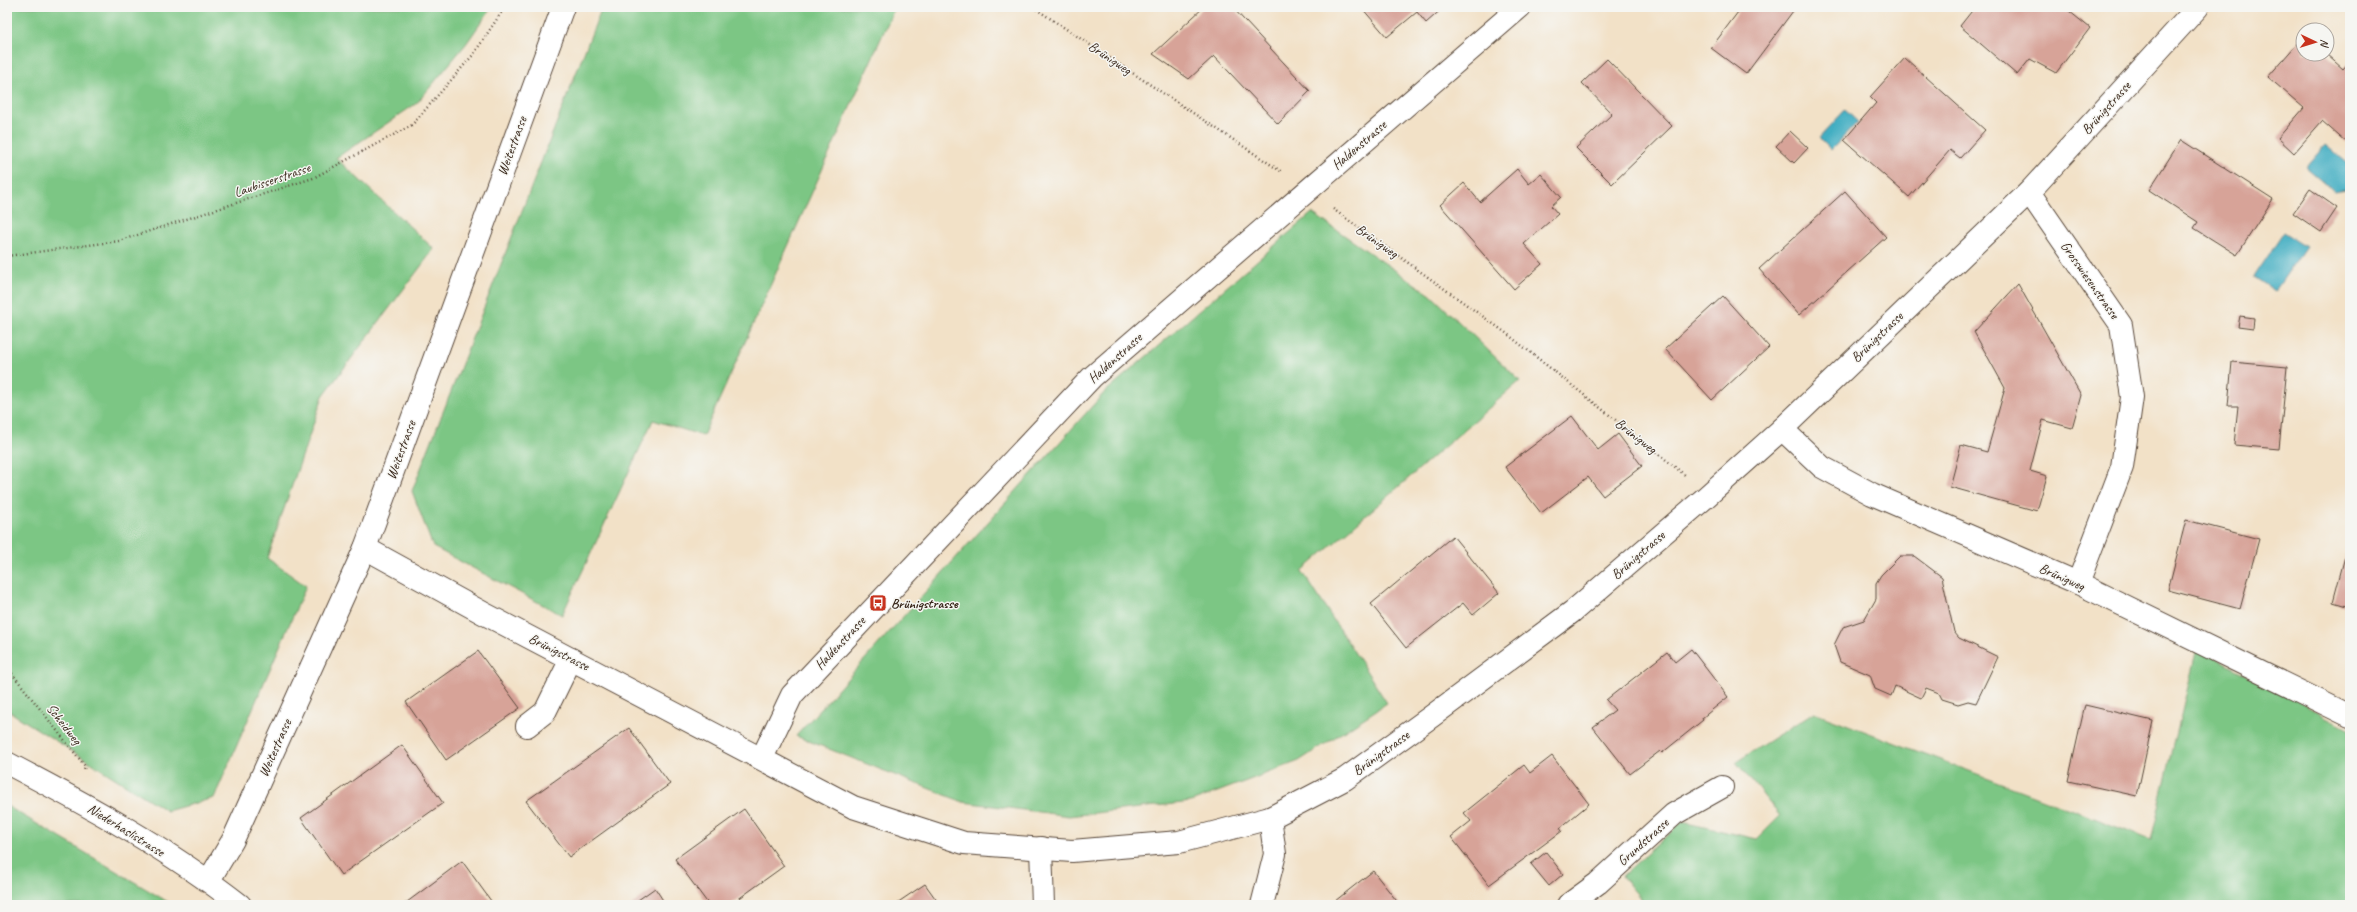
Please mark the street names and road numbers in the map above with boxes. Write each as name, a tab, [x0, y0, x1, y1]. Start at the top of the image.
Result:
street label: Brünigweg	[1085, 37, 1136, 79]
street label: Brünigstrasse	[2078, 77, 2135, 138]
street label: Weitestrasse	[494, 113, 531, 178]
street label: Haldenstrasse	[1328, 116, 1391, 173]
street label: Laubisserstrasse	[232, 159, 314, 201]
street label: Brünigweg	[1352, 220, 1402, 262]
street label: Grosswiesenstrasse	[2057, 238, 2124, 323]
street label: Brünigstrasse	[1848, 307, 1908, 366]
street label: Haldenstrasse	[1084, 328, 1147, 387]
street label: Brünigweg	[1612, 414, 1661, 458]
street label: Weitestrasse	[383, 417, 420, 482]
street label: Brünigstrasse	[1608, 526, 1669, 583]
street label: Brünigweg	[2037, 559, 2088, 595]
street label: Haldenstrasse	[811, 612, 870, 673]
street label: Brünigstrasse	[526, 630, 593, 675]
street label: Scheidweg	[43, 700, 86, 749]
street label: Weitestrasse	[255, 715, 296, 779]
street label: Brünigstrasse	[1349, 726, 1414, 779]
street label: Niederhaslistrasse	[84, 800, 169, 861]
street label: Grundstrasse	[1614, 814, 1673, 869]

